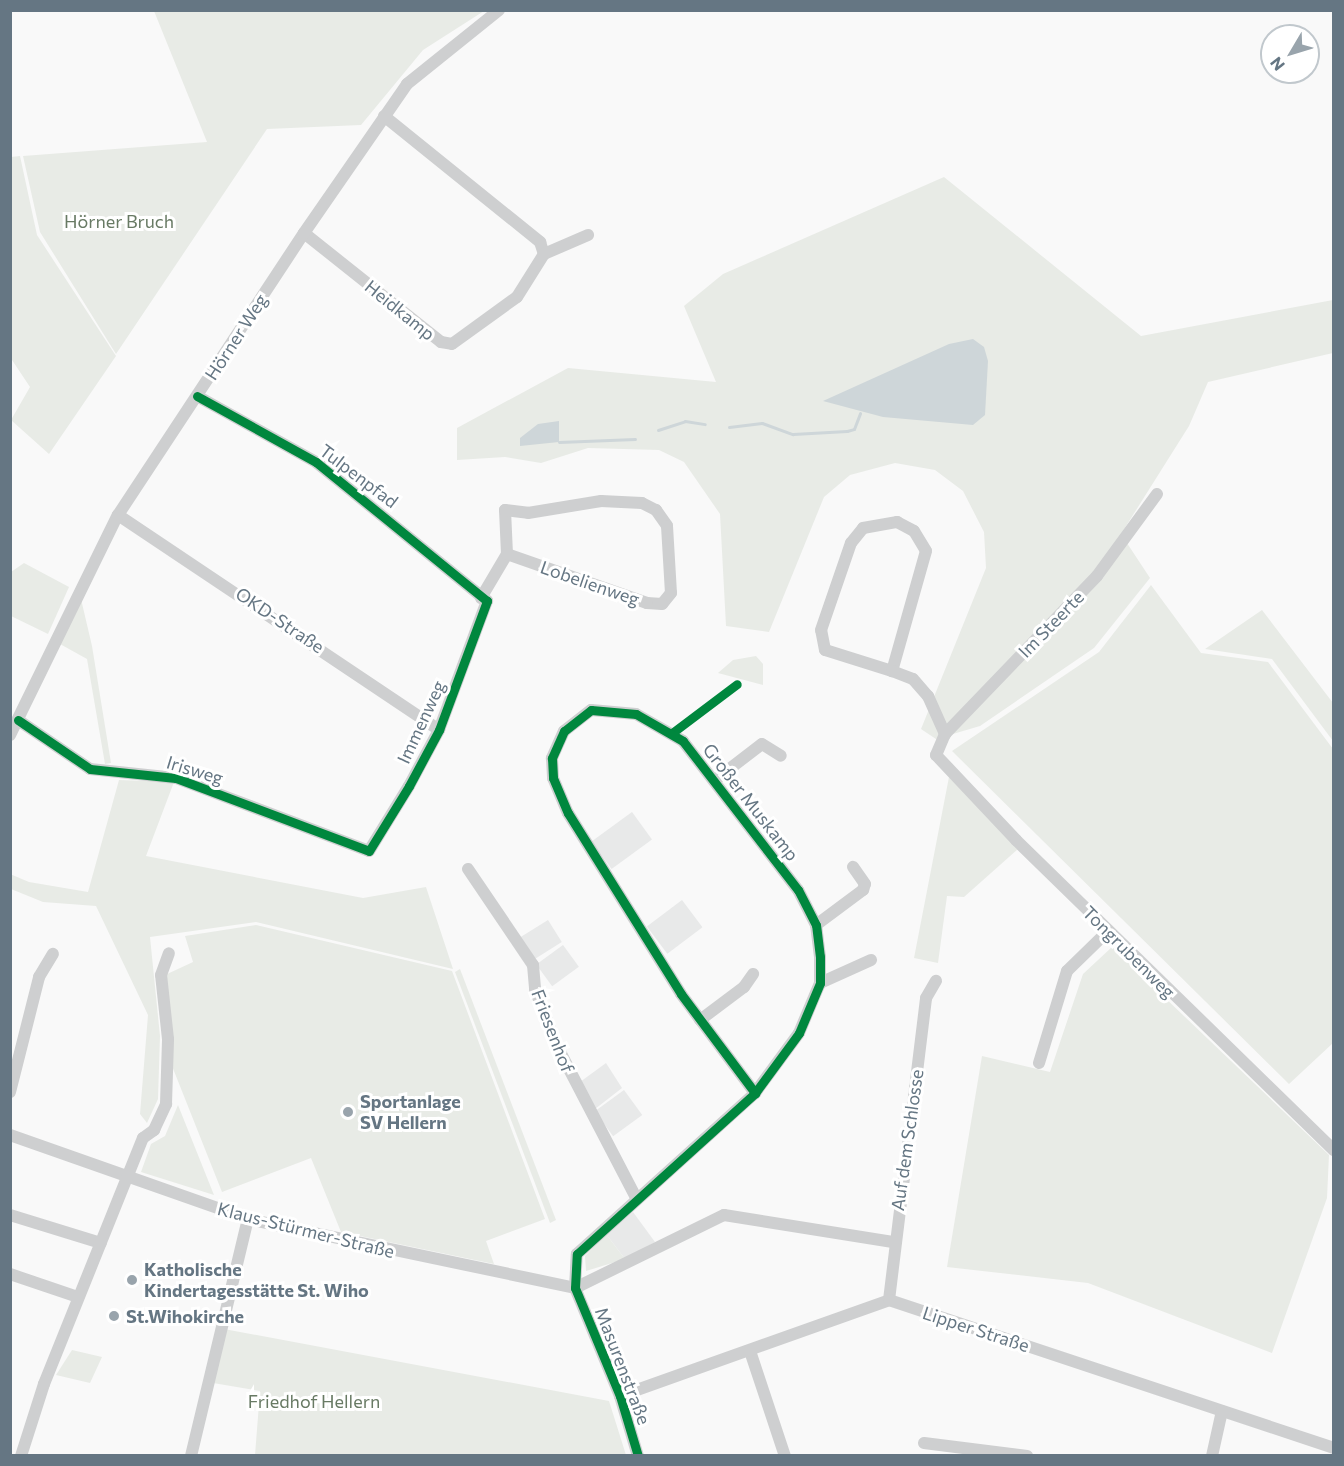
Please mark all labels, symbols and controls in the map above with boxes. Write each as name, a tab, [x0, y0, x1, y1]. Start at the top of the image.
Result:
north arrow	[1260, 24, 1320, 84]
text: N	[1266, 54, 1288, 75]
park label: Hörner Bruch	[64, 210, 174, 232]
street label: Heidkamp	[361, 275, 439, 345]
street label: Hörner Weg	[200, 290, 272, 384]
street label: Tulpenpfad	[316, 440, 402, 512]
street label: Lobelienweg	[538, 556, 642, 610]
street label: OKD-Straße	[232, 582, 328, 658]
street label: Im Steerte	[1014, 586, 1088, 662]
street label: Immenweg	[392, 677, 450, 767]
street label: Großer Muskamp	[699, 739, 803, 865]
street label: Irisweg	[164, 751, 226, 789]
street label: Tongrubenweg	[1078, 901, 1180, 1003]
street label: Friesenhof	[527, 986, 579, 1076]
street label: Auf dem Schlosse	[886, 1068, 928, 1212]
place label: Sportanlage SV Hellern	[360, 1091, 461, 1134]
marker: Sportanlage SV Hellern	[341, 1105, 355, 1119]
street label: Klaus-Stürmer-Straße	[215, 1198, 397, 1262]
place label: Katholische Kindertagesstätte St. Wiho	[144, 1259, 369, 1302]
marker: Katholische Kindertagesstätte St. Wiho	[125, 1273, 139, 1287]
street label: Lipper Straße	[920, 1302, 1032, 1356]
street label: Masurenstraße	[591, 1304, 655, 1428]
place label: St.Wihokirche	[126, 1305, 244, 1327]
marker: St.Wihokirche	[107, 1309, 121, 1323]
park label: Friedhof Hellern	[248, 1390, 380, 1412]

